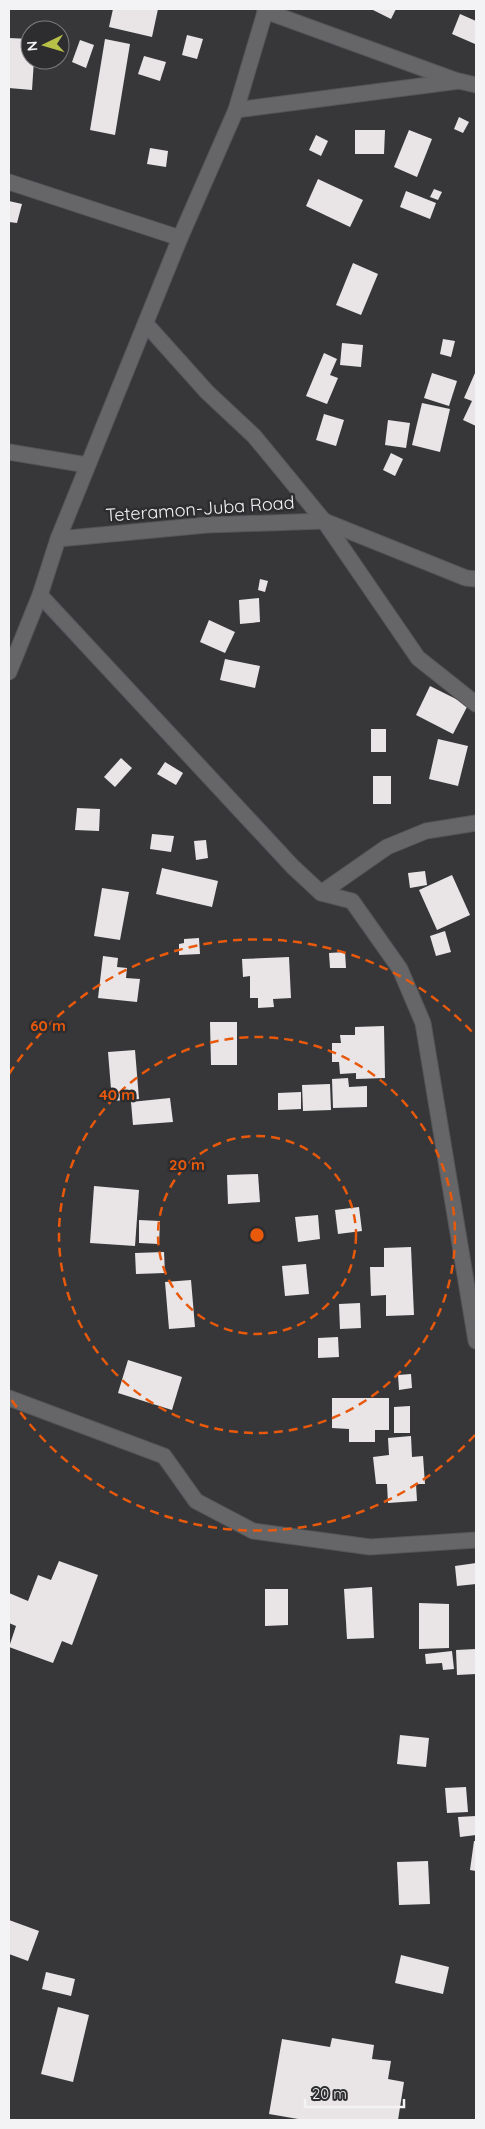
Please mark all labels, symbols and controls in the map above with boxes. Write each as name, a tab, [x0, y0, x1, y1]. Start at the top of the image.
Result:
north arrow	[20, 20, 70, 70]
text: N	[23, 40, 41, 52]
street label: Teteramon-Juba Road	[105, 490, 295, 527]
text: 60 m	[30, 1016, 66, 1035]
text: 40 m	[99, 1085, 135, 1104]
text: 20 m	[169, 1155, 205, 1174]
centre of rings	[248, 1226, 266, 1244]
scale bar	[305, 2076, 404, 2108]
text: 20 m	[312, 2084, 347, 2103]

